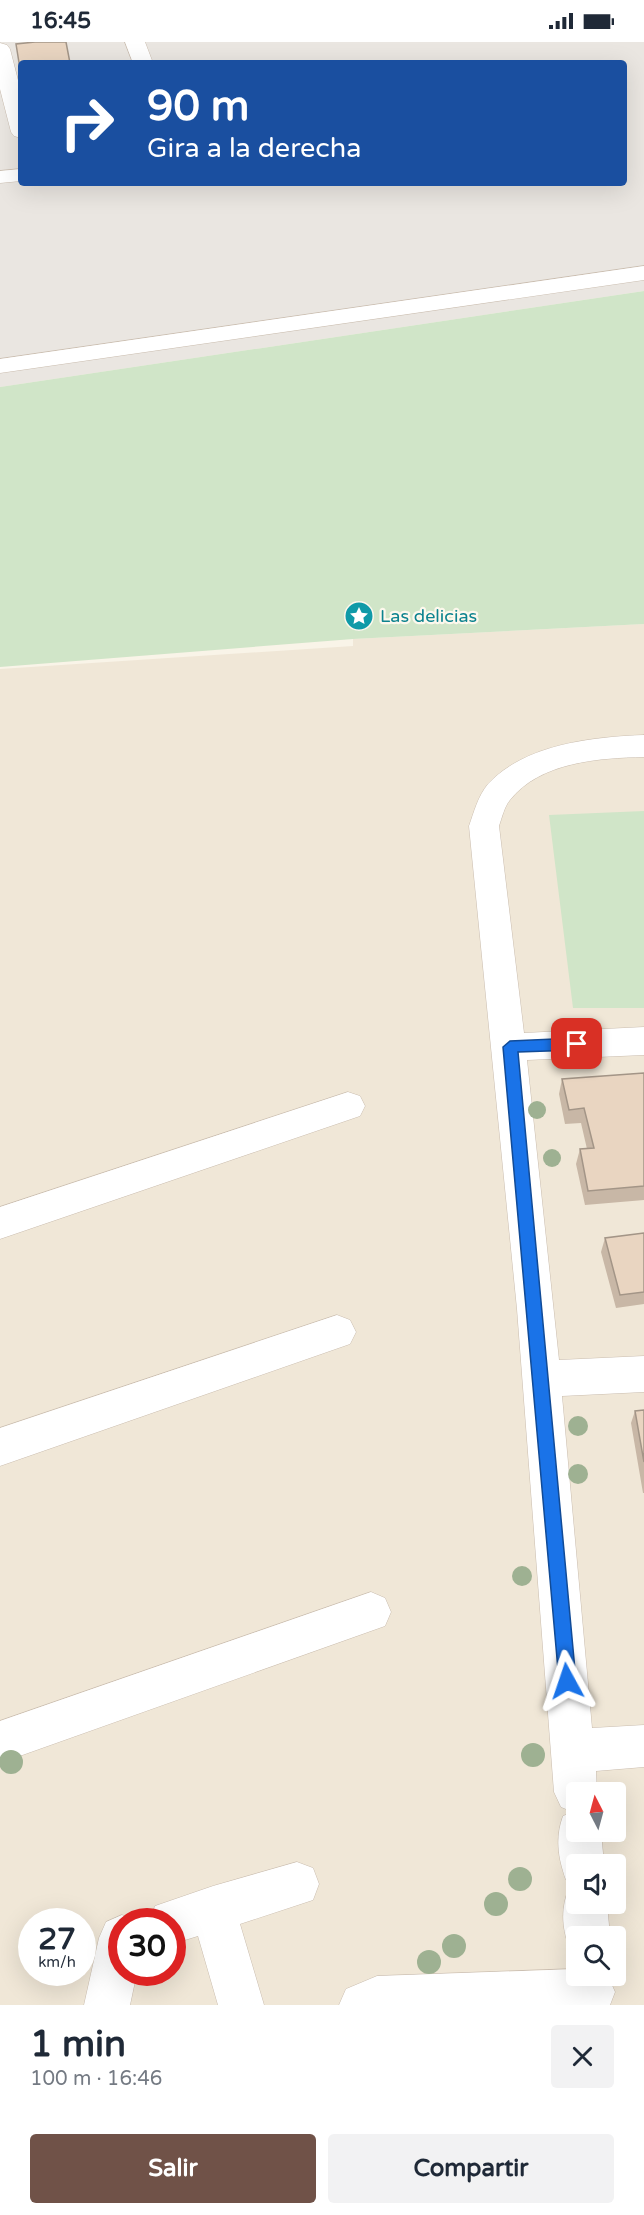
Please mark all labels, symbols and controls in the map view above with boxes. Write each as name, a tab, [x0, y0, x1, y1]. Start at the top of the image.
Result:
text: 16:45	[30, 8, 91, 34]
text: 90 m	[147, 81, 249, 132]
icon: right	[48, 84, 126, 162]
text: Gira a la derecha	[147, 132, 361, 165]
place icon: Las delicias	[343, 600, 375, 632]
place label: Las delicias	[380, 605, 477, 627]
pin	[551, 1018, 602, 1069]
icon: arrive	[560, 1027, 593, 1060]
position arrow	[535, 1649, 599, 1713]
north arrow	[566, 1782, 626, 1842]
map controls	[566, 1782, 626, 1986]
button: sound	[566, 1854, 626, 1914]
speed limit sign: 30	[108, 1908, 186, 1986]
text: 27	[38, 1921, 76, 1958]
button: search	[566, 1926, 626, 1986]
text: km/h	[38, 1953, 76, 1971]
text: 1 min	[30, 2023, 126, 2066]
button: close	[551, 2025, 614, 2088]
text: 100 m · 16:46	[30, 2067, 162, 2091]
button: Salir	[30, 2134, 316, 2203]
button: Compartir	[328, 2134, 614, 2203]

